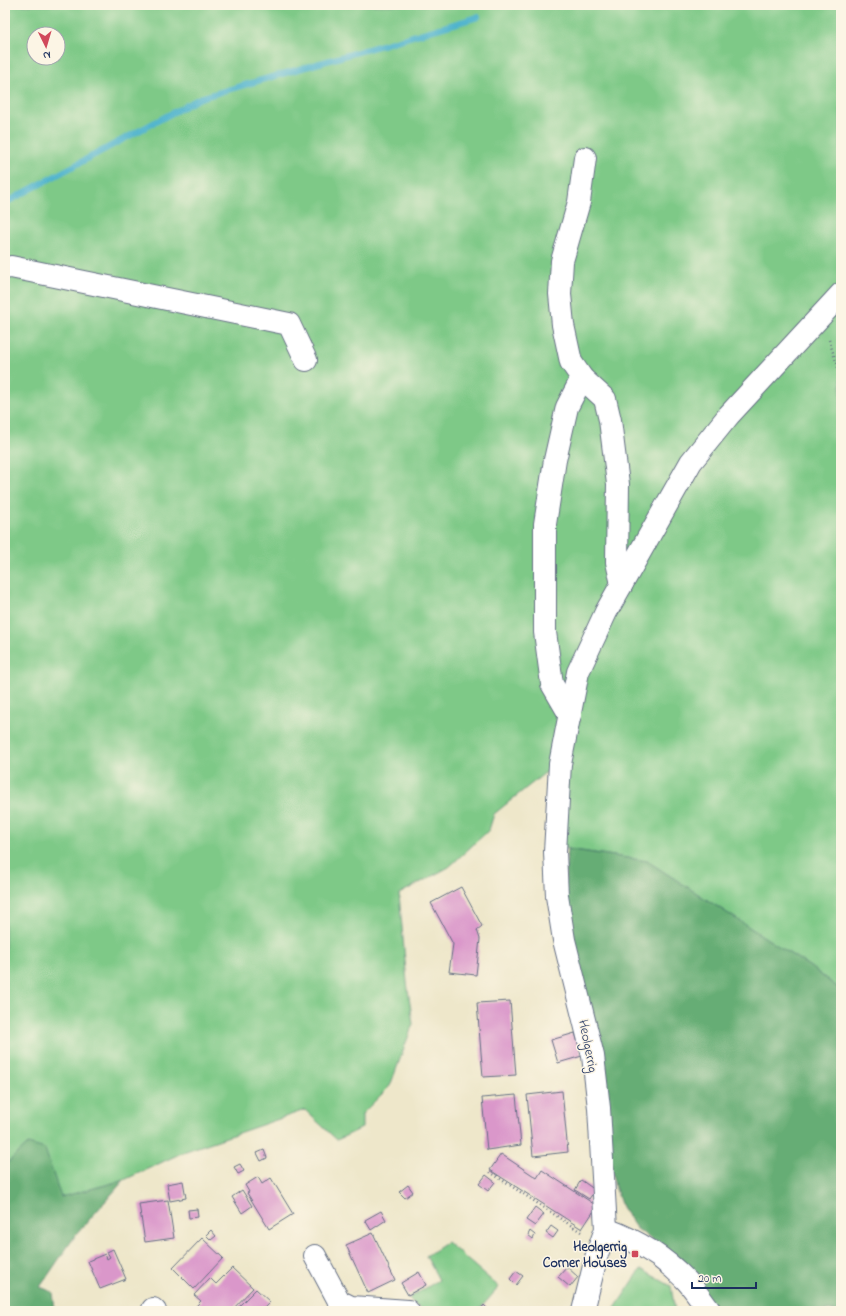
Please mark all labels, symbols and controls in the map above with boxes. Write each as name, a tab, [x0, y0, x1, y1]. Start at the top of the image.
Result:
north arrow	[26, 26, 66, 66]
text: N	[42, 47, 51, 63]
street label: Heolgerrig	[571, 1018, 603, 1075]
place label: Heolgerrig Corner Houses	[543, 1237, 628, 1274]
marker: Heolgerrig Corner Houses	[630, 1249, 640, 1259]
scale bar	[692, 1264, 756, 1290]
text: 20 m	[698, 1270, 721, 1288]

